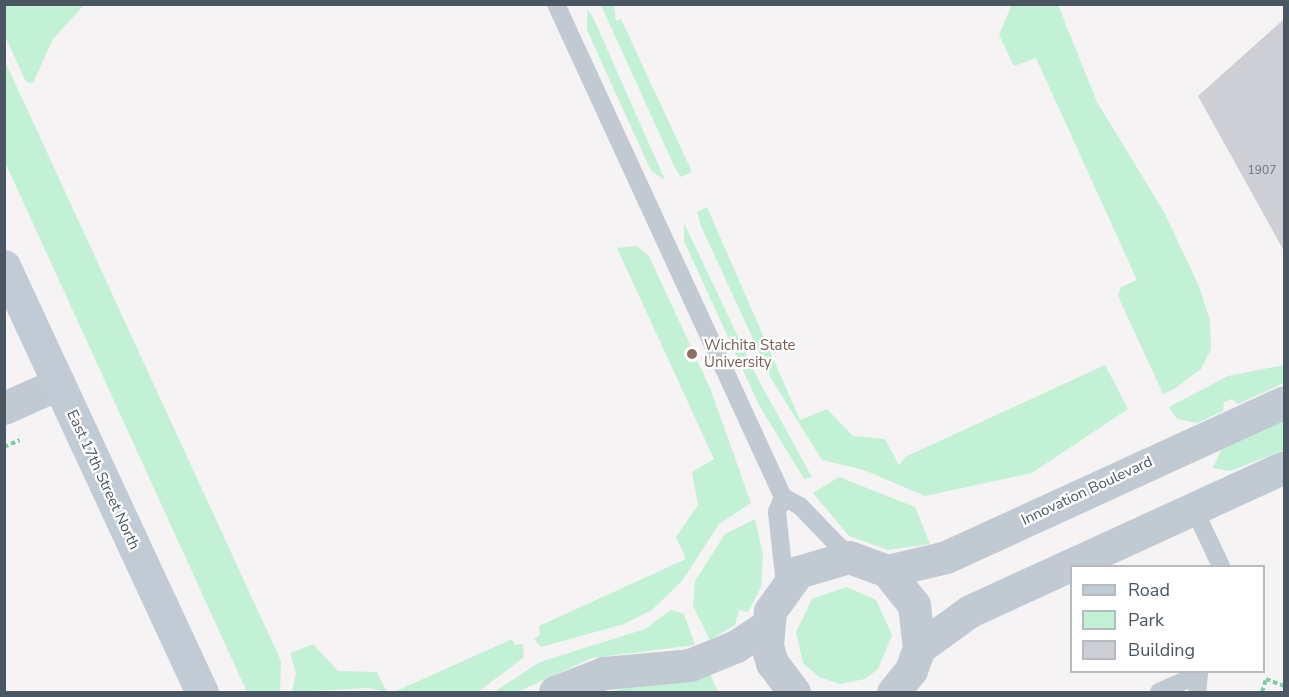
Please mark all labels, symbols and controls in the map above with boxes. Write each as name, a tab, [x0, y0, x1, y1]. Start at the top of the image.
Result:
house number: 1907	[1248, 164, 1276, 178]
place label: Wichita State University	[704, 336, 796, 371]
marker: Wichita State University	[685, 347, 699, 361]
street label: East 17th Street North	[63, 407, 143, 553]
street label: Innovation Boulevard	[1019, 453, 1155, 529]
legend	[1070, 565, 1265, 673]
text: Road	[1128, 578, 1170, 602]
text: Park	[1128, 608, 1164, 632]
text: Building	[1128, 638, 1195, 662]

